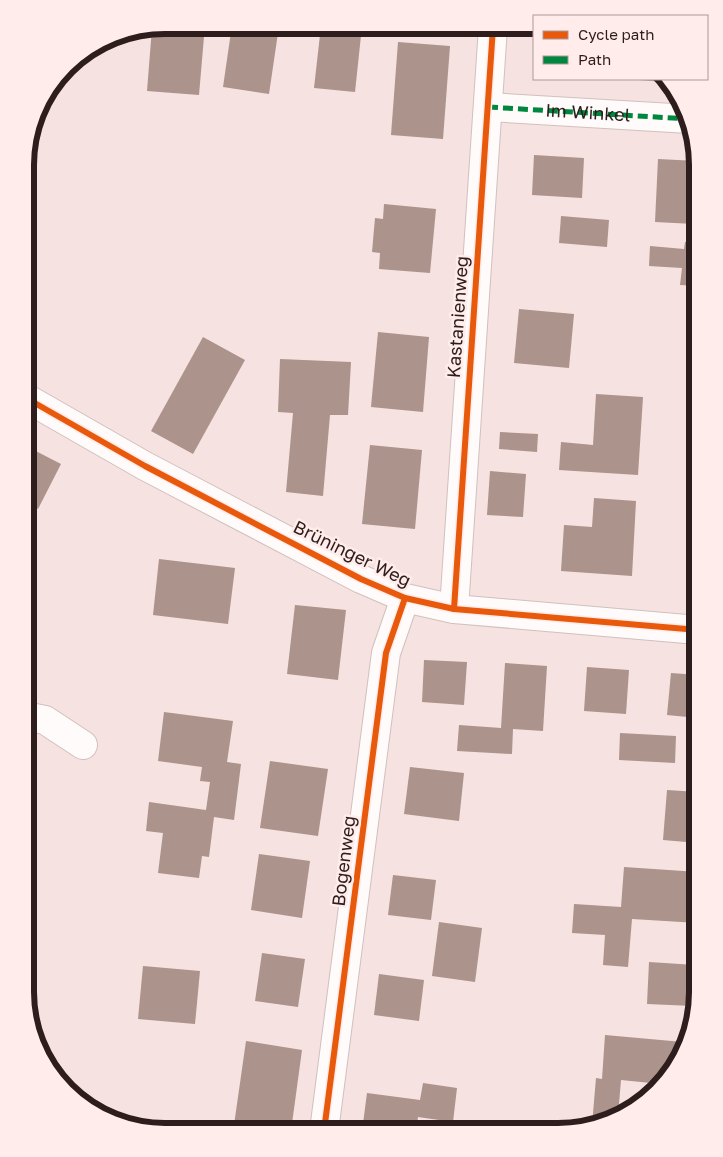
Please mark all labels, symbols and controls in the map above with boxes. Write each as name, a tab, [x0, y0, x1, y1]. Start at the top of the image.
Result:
legend	[533, 15, 708, 80]
text: Cycle path	[578, 25, 654, 43]
text: Path	[578, 50, 611, 68]
street label: Im Winkel	[545, 98, 631, 125]
street label: Kastanienweg	[442, 255, 472, 379]
street label: Brüninger Weg	[290, 515, 415, 591]
street label: Bogenweg	[327, 814, 359, 907]

